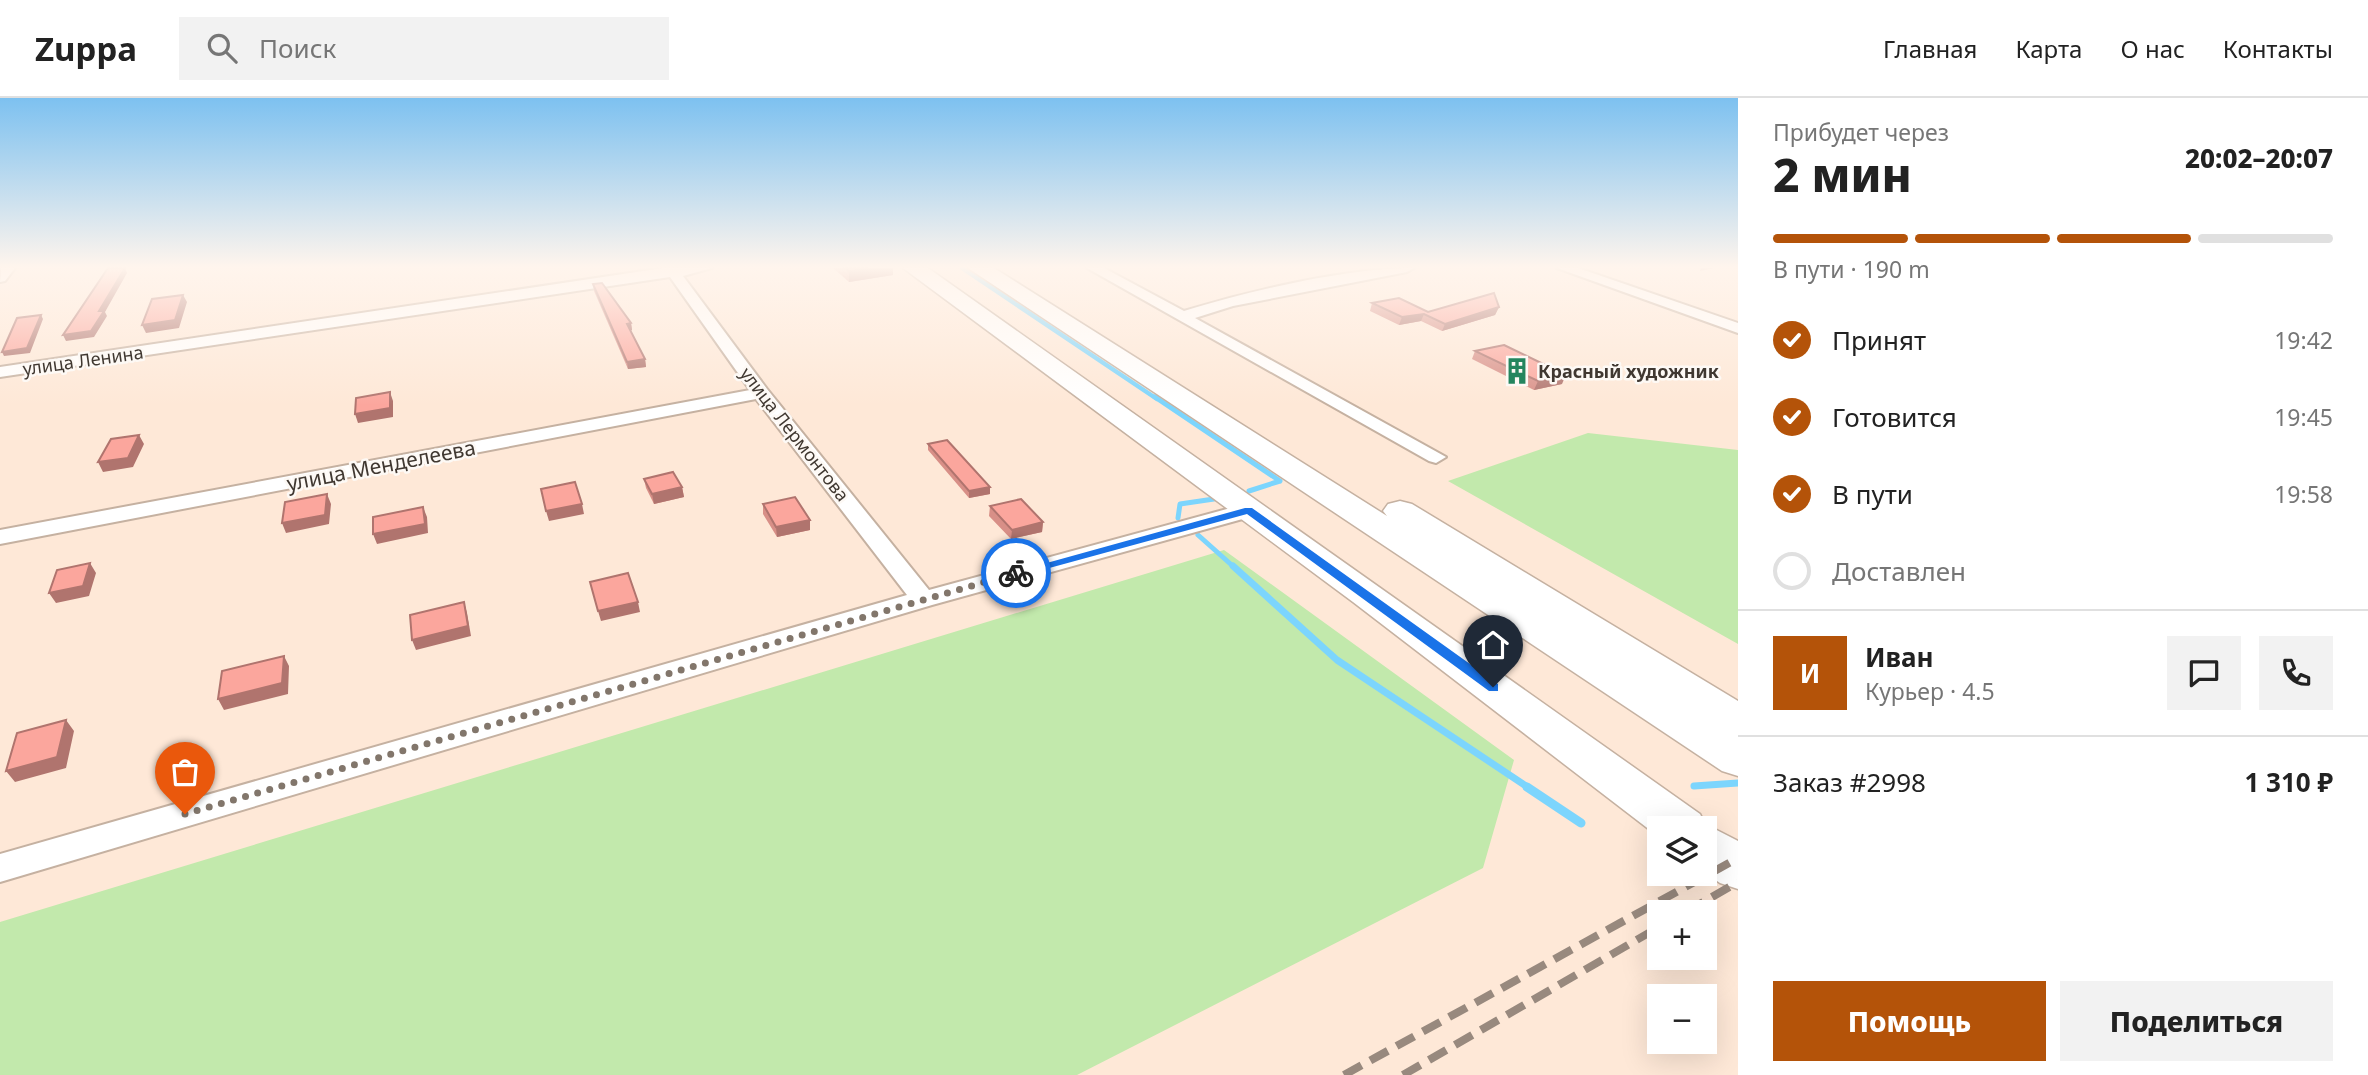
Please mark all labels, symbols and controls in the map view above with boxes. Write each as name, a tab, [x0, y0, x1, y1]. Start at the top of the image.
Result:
search box	[179, 17, 669, 80]
text: Zuppa	[35, 26, 137, 71]
icon: search	[203, 29, 241, 67]
text: Поиск	[259, 30, 336, 66]
text: Главная	[1883, 32, 1977, 65]
text: Карта	[2015, 32, 2082, 65]
text: О нас	[2120, 32, 2185, 65]
text: Контакты	[2223, 32, 2333, 65]
text: Прибудет через	[1773, 116, 1949, 148]
text: 20:02–20:07	[2185, 140, 2333, 176]
text: 2 мин	[1773, 143, 1912, 205]
text: В пути · 190 m	[1773, 253, 1930, 285]
icon: check	[1773, 321, 1811, 359]
text: Принят	[1832, 322, 1926, 358]
text: 19:42	[2274, 324, 2333, 356]
street label: улица Ленина	[21, 340, 145, 380]
building icon: Красный художник	[1502, 356, 1532, 386]
place label: Красный художник	[1538, 359, 1719, 383]
street label: улица Лермонтова	[735, 362, 855, 506]
icon: check	[1773, 398, 1811, 436]
text: Готовится	[1832, 399, 1957, 435]
text: 19:45	[2274, 401, 2333, 433]
street label: улица Менделеева	[284, 433, 478, 497]
icon: check	[1773, 475, 1811, 513]
text: В пути	[1832, 476, 1913, 512]
text: 19:58	[2274, 478, 2333, 510]
courier	[981, 538, 1051, 608]
text: Доставлен	[1832, 553, 1966, 589]
icon: bike	[997, 554, 1035, 592]
pin	[1463, 615, 1523, 687]
icon: home	[1474, 626, 1512, 664]
button: chat	[2167, 636, 2241, 710]
button: phone	[2259, 636, 2333, 710]
text: Иван	[1865, 639, 1934, 675]
text: И	[1800, 655, 1820, 691]
text: Курьер · 4.5	[1865, 675, 1995, 707]
pin	[155, 742, 215, 814]
icon: bag	[166, 753, 204, 791]
text: Заказ #2998	[1773, 764, 1926, 800]
text: 1 310 ₽	[2244, 764, 2333, 800]
map controls	[1647, 816, 1717, 1054]
button: layers	[1647, 816, 1717, 886]
button: +	[1647, 900, 1717, 970]
button: Помощь	[1773, 981, 2046, 1061]
button: Поделиться	[2060, 981, 2333, 1061]
button: −	[1647, 984, 1717, 1054]

